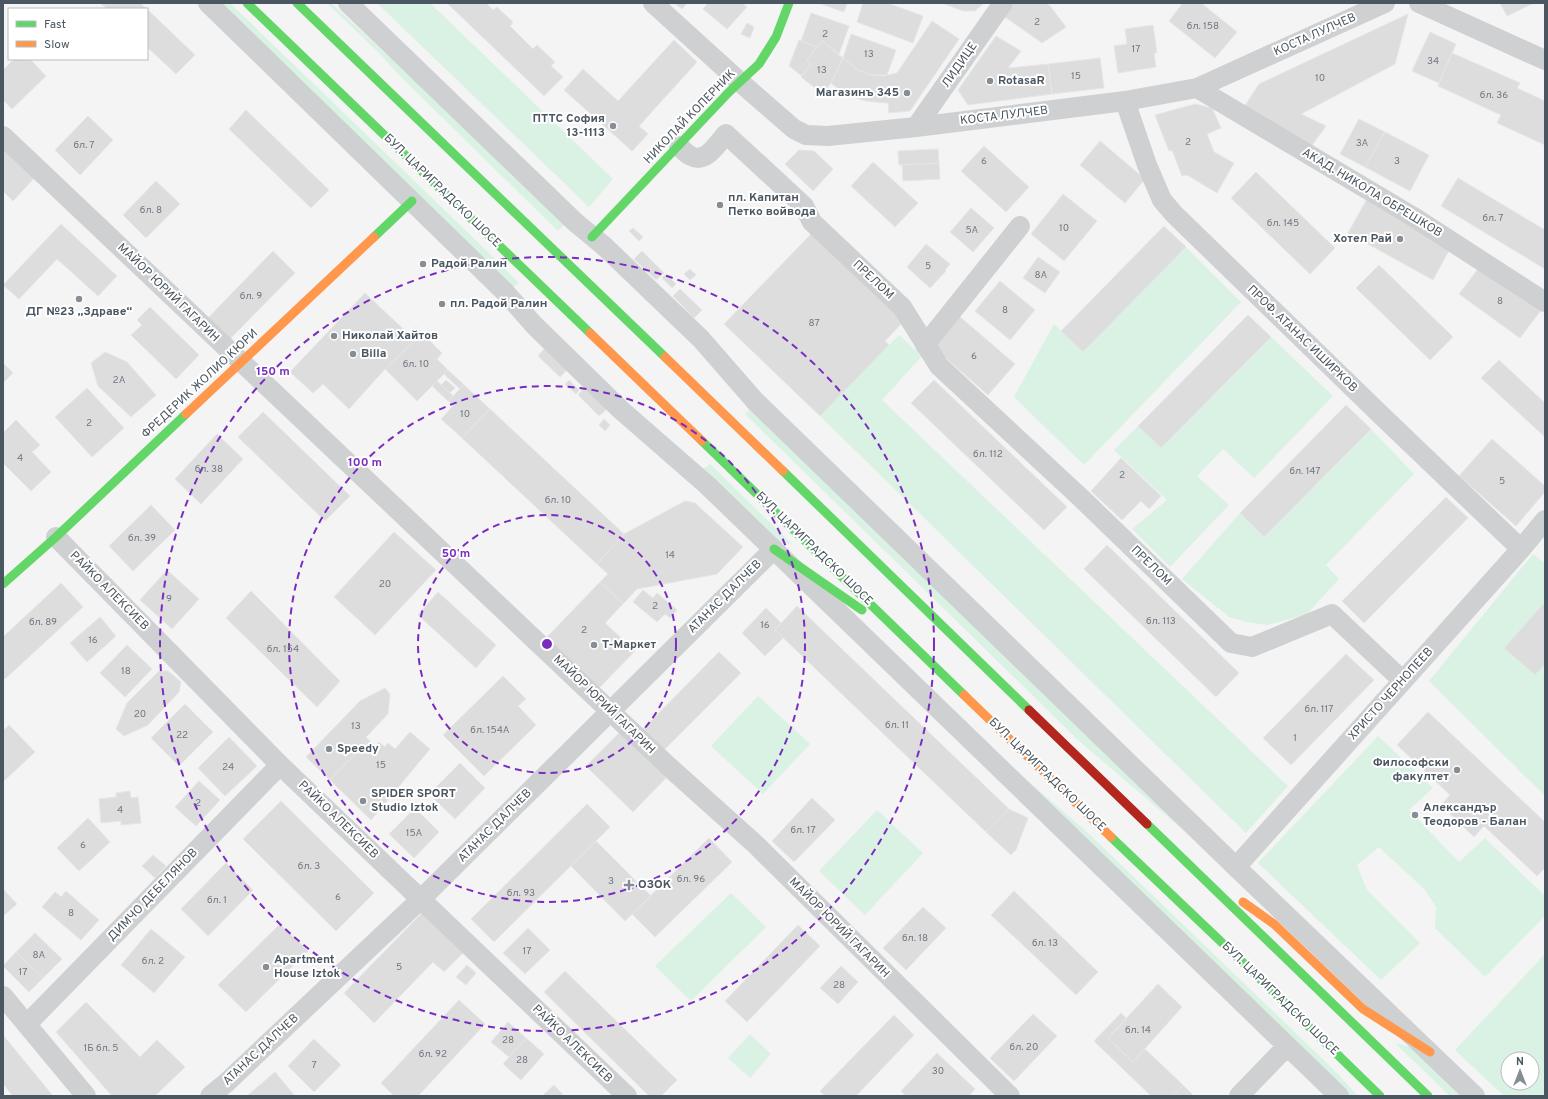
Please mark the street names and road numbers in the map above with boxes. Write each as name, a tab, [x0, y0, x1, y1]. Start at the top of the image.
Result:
street label: КОСТА ЛУЛЧЕВ	[1271, 10, 1359, 60]
street label: ЛИДИЦЕ	[938, 39, 982, 91]
street label: НИКОЛАЙ КОПЕРНИК	[641, 66, 739, 168]
street label: КОСТА ЛУЛЧЕВ	[959, 103, 1049, 129]
street label: БУЛ. ЦАРИГРАДСКО ШОСЕ	[380, 131, 504, 251]
street label: АКАД. НИКОЛА ОБРЕШКОВ	[1299, 145, 1445, 241]
street label: МАЙОР ЮРИЙ ГАГАРИН	[114, 240, 222, 346]
street label: ПРЕЛОМ	[849, 257, 897, 303]
street label: ПРОФ. АТАНАС ИШИРКОВ	[1243, 282, 1361, 396]
street label: ФРЕДЕРИК ЖОЛИО КЮРИ	[138, 326, 262, 442]
street label: БУЛ. ЦАРИГРАДСКО ШОСЕ	[752, 489, 876, 609]
street label: ПРЕЛОМ	[1127, 543, 1175, 589]
street label: РАЙКО АЛЕКСИЕВ	[66, 548, 152, 634]
street label: АТАНАС ДАЛЧЕВ	[685, 557, 765, 637]
street label: ХРИСТО ЧЕРНОПЕЕВ	[1345, 644, 1437, 744]
street label: МАЙОР ЮРИЙ ГАГАРИН	[550, 652, 658, 758]
street label: БУЛ. ЦАРИГРАДСКО ШОСЕ	[985, 715, 1109, 835]
street label: РАЙКО АЛЕКСИЕВ	[294, 778, 382, 863]
street label: АТАНАС ДАЛЧЕВ	[455, 786, 535, 866]
street label: ДИМЧО ДЕБЕЛЯНОВ	[104, 845, 202, 945]
street label: МАЙОР ЮРИЙ ГАГАРИН	[785, 874, 893, 982]
street label: БУЛ. ЦАРИГРАДСКО ШОСЕ	[1218, 939, 1342, 1059]
street label: РАЙКО АЛЕКСИЕВ	[528, 1002, 616, 1087]
street label: АТАНАС ДАЛЧЕВ	[220, 1011, 302, 1089]

